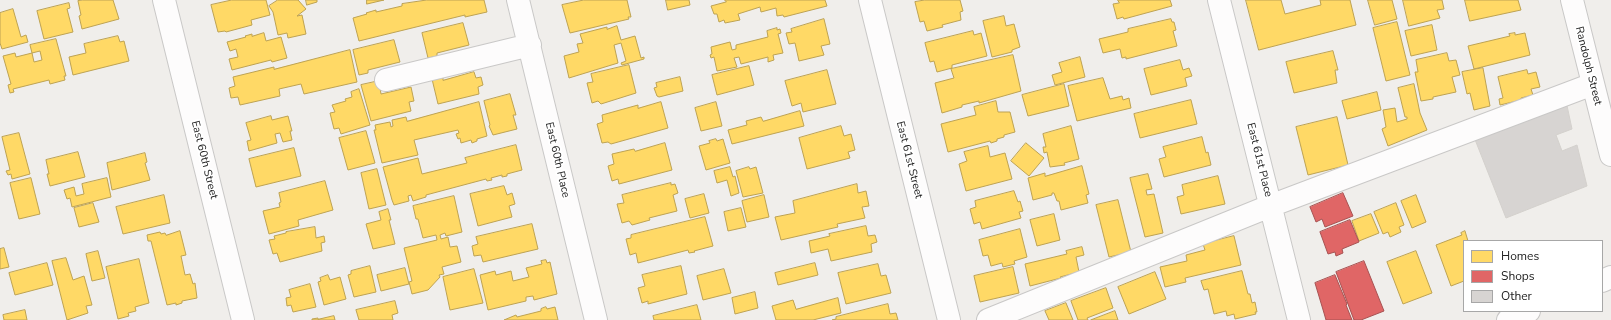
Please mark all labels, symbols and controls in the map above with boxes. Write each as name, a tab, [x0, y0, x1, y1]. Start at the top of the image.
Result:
street label: Randolph Street	[1572, 25, 1604, 107]
street label: East 60th Street	[188, 119, 220, 201]
street label: East 61st Street	[893, 120, 925, 200]
street label: East 60th Place	[542, 121, 572, 199]
street label: East 61st Place	[1243, 121, 1275, 199]
legend	[1463, 240, 1603, 312]
text: Homes	[1501, 248, 1539, 264]
text: Shops	[1501, 268, 1535, 284]
text: Other	[1501, 288, 1532, 304]

